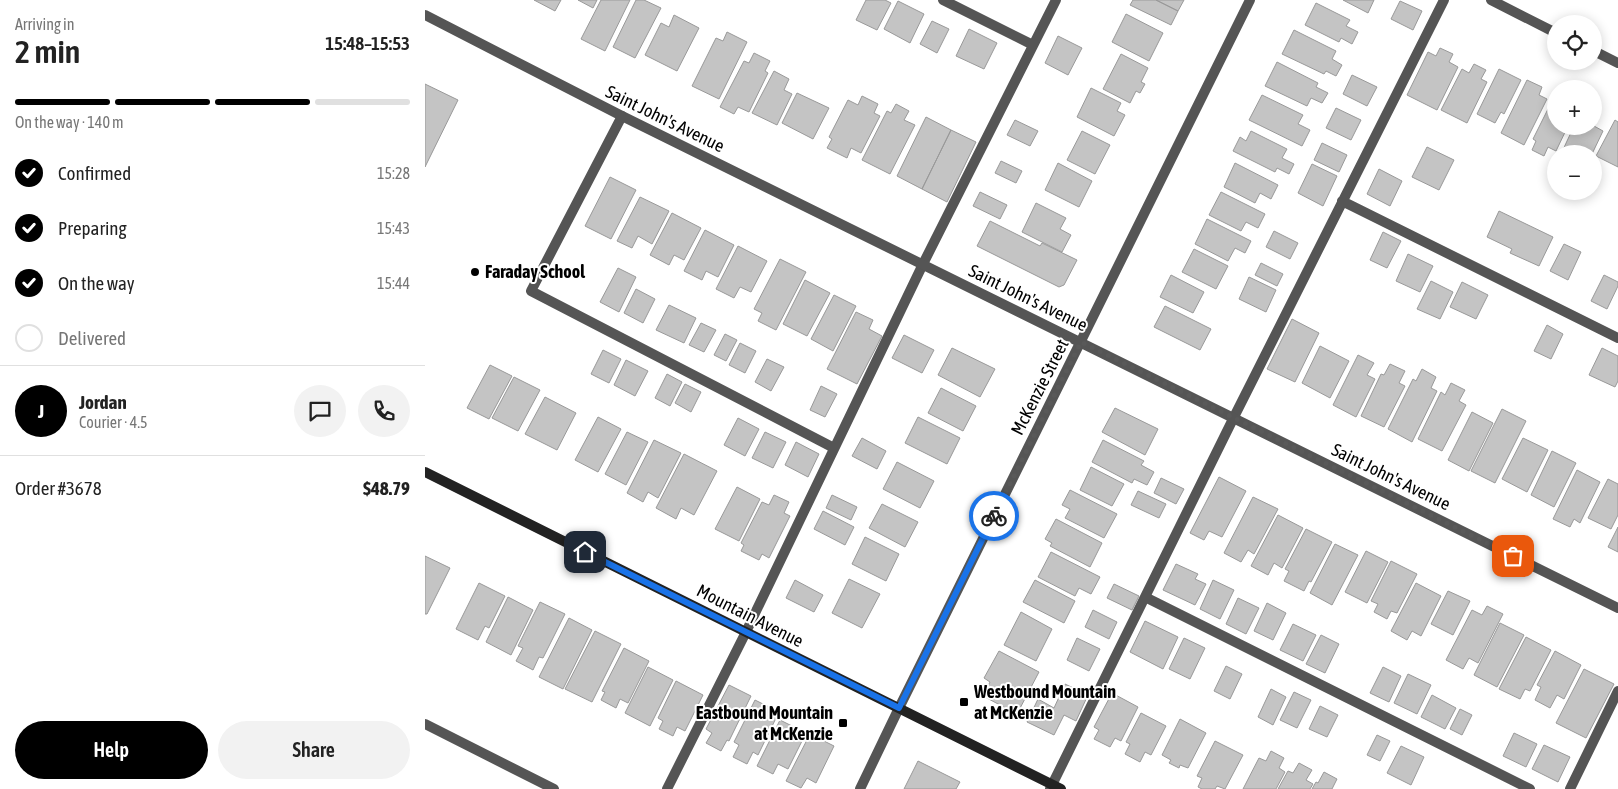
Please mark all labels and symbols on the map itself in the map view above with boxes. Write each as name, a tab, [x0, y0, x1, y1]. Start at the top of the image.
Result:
street label: Saint John's Avenue	[602, 81, 728, 156]
street label: Saint John's Avenue	[965, 260, 1091, 335]
place label: Faraday School	[485, 261, 585, 282]
marker: Faraday School	[469, 266, 481, 278]
street label: McKenzie Street	[1006, 335, 1073, 438]
street label: Saint John's Avenue	[1328, 439, 1454, 514]
courier	[969, 491, 1019, 541]
pin	[564, 531, 606, 573]
pin	[1492, 535, 1534, 577]
street label: Mountain Avenue	[693, 580, 807, 651]
place label: Westbound Mountain at McKenzie	[973, 681, 1116, 723]
marker: Westbound Mountain at McKenzie	[958, 696, 970, 708]
place label: Eastbound Mountain at McKenzie	[696, 702, 833, 744]
marker: Eastbound Mountain at McKenzie	[837, 717, 849, 729]

